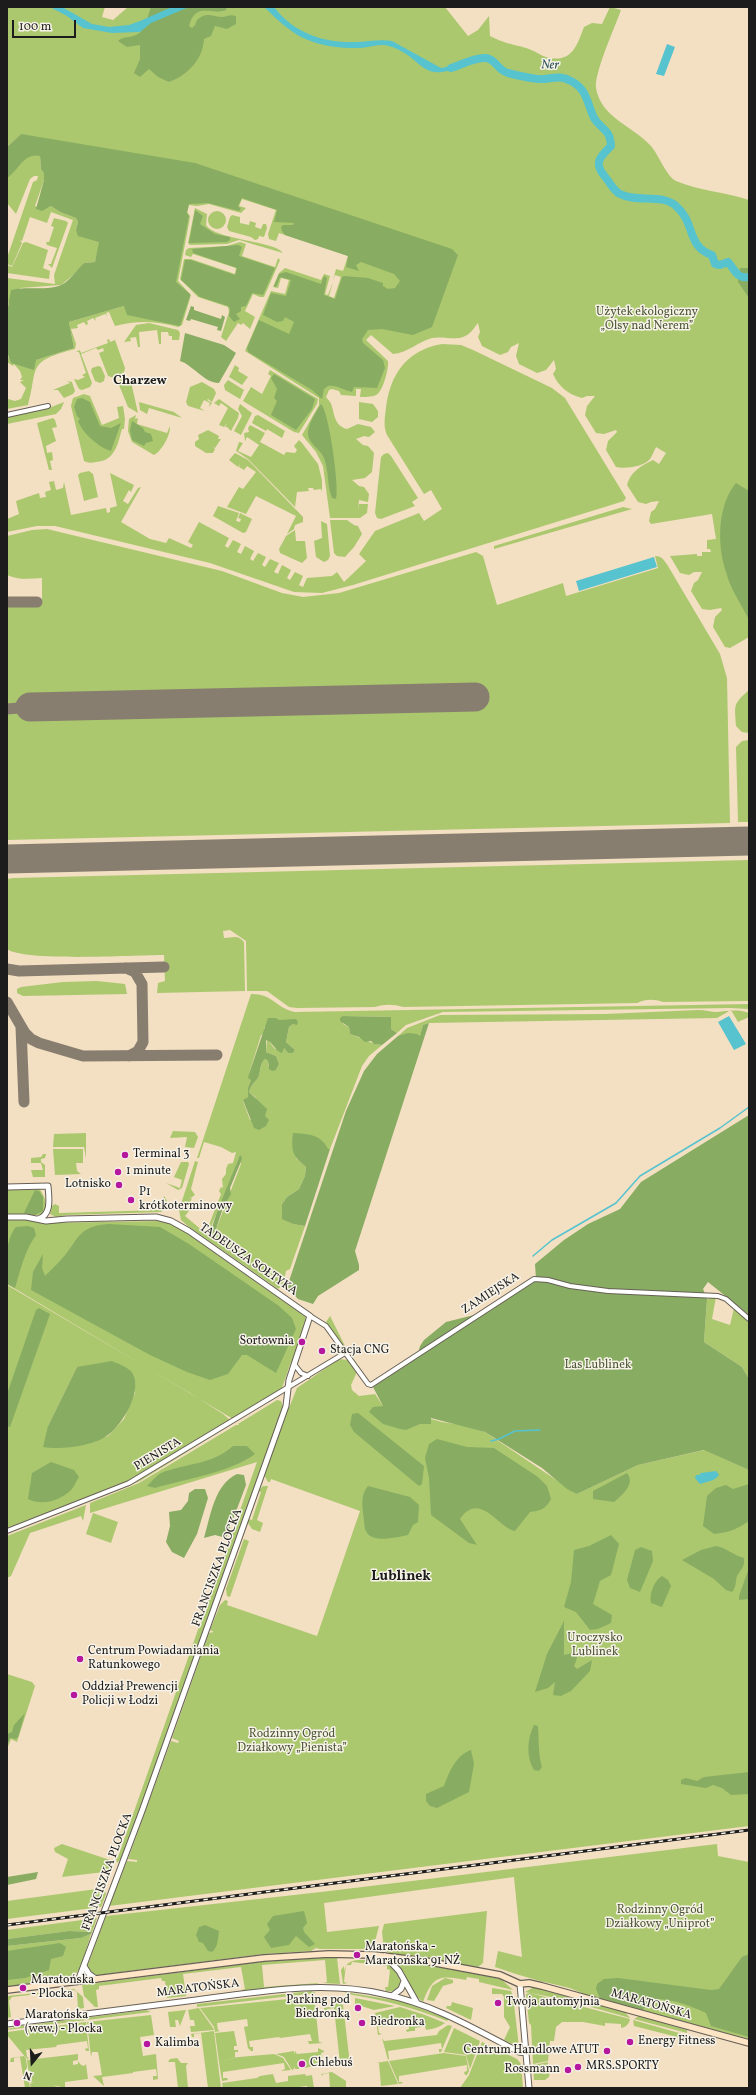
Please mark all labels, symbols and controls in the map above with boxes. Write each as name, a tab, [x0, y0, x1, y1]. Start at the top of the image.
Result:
scale bar	[14, 12, 78, 38]
text: 100 m	[19, 19, 51, 35]
water label: Ner	[541, 58, 559, 74]
park label: Użytek ekologiczny „Olsy nad Nerem”	[596, 306, 698, 334]
district label: Charzew	[113, 374, 167, 390]
place label: Terminal 3	[133, 1148, 189, 1162]
marker: Terminal 3	[120, 1150, 130, 1160]
place label: 1 minute	[126, 1165, 171, 1179]
marker: 1 minute	[113, 1167, 123, 1177]
place label: Lotnisko	[65, 1178, 111, 1192]
marker: Lotnisko	[114, 1180, 124, 1190]
place label: P1 krótkoterminowy	[139, 1186, 232, 1214]
marker: P1 krótkoterminowy	[126, 1195, 136, 1205]
street label: TADEUSZA SOŁTYKA	[196, 1221, 300, 1299]
street label: ZAMIEJSKA	[459, 1270, 523, 1318]
place label: Sortownia	[240, 1335, 294, 1349]
marker: Sortownia	[297, 1337, 307, 1347]
place label: Stacja CNG	[330, 1344, 389, 1358]
marker: Stacja CNG	[317, 1346, 327, 1356]
park label: Las Lublinek	[565, 1359, 631, 1373]
street label: PIENISTA	[132, 1435, 184, 1475]
street label: FRANCISZKA PLOCKA	[190, 1507, 246, 1629]
district label: Lublinek	[371, 1569, 431, 1585]
park label: Uroczysko Lublinek	[567, 1632, 623, 1660]
place label: Centrum Powiadamiania Ratunkowego	[88, 1645, 219, 1673]
marker: Centrum Powiadamiania Ratunkowego	[75, 1654, 85, 1664]
place label: Oddział Prewencji Policji w Łodzi	[82, 1681, 178, 1709]
marker: Oddział Prewencji Policji w Łodzi	[69, 1690, 79, 1700]
park label: Rodzinny Ogród Działkowy „Pienista”	[237, 1728, 347, 1756]
street label: FRANCISZKA PLOCKA	[80, 1811, 136, 1933]
park label: Rodzinny Ogród Działkowy „Uniprot”	[605, 1904, 715, 1932]
place label: Maratońska - Maratońska 91 NŻ	[365, 1941, 460, 1969]
marker: Maratońska - Maratońska 91 NŻ	[352, 1950, 362, 1960]
place label: Maratońska - Plocka	[31, 1974, 94, 2002]
street label: MARATOŃSKA	[156, 1977, 240, 2001]
marker: Maratońska - Plocka	[18, 1983, 28, 1993]
street label: MARATOŃSKA	[609, 1987, 693, 2023]
place label: Parking pod Biedronką	[286, 1994, 350, 2022]
place label: Twoja automyjnia	[506, 1996, 600, 2010]
marker: Twoja automyjnia	[493, 1998, 503, 2008]
marker: Parking pod Biedronką	[353, 2003, 363, 2013]
place label: Maratońska (wew.) - Plocka	[25, 2009, 102, 2037]
place label: Biedronka	[370, 2016, 425, 2030]
marker: Maratońska (wew.) - Plocka	[12, 2018, 22, 2028]
marker: Biedronka	[357, 2018, 367, 2028]
place label: Energy Fitness	[638, 2035, 715, 2049]
place label: Kalimba	[155, 2037, 199, 2051]
marker: Energy Fitness	[625, 2037, 635, 2047]
marker: Kalimba	[142, 2039, 152, 2049]
north arrow	[12, 2043, 52, 2083]
place label: Centrum Handlowe ATUT	[463, 2044, 599, 2058]
marker: Centrum Handlowe ATUT	[602, 2046, 612, 2056]
place label: Chlebuś	[310, 2057, 353, 2071]
marker: Chlebuś	[297, 2059, 307, 2069]
place label: MRS.SPORTY	[586, 2060, 659, 2074]
marker: MRS.SPORTY	[573, 2062, 583, 2072]
place label: Rossmann	[504, 2063, 560, 2077]
marker: Rossmann	[563, 2065, 573, 2075]
text: N	[22, 2067, 34, 2083]

